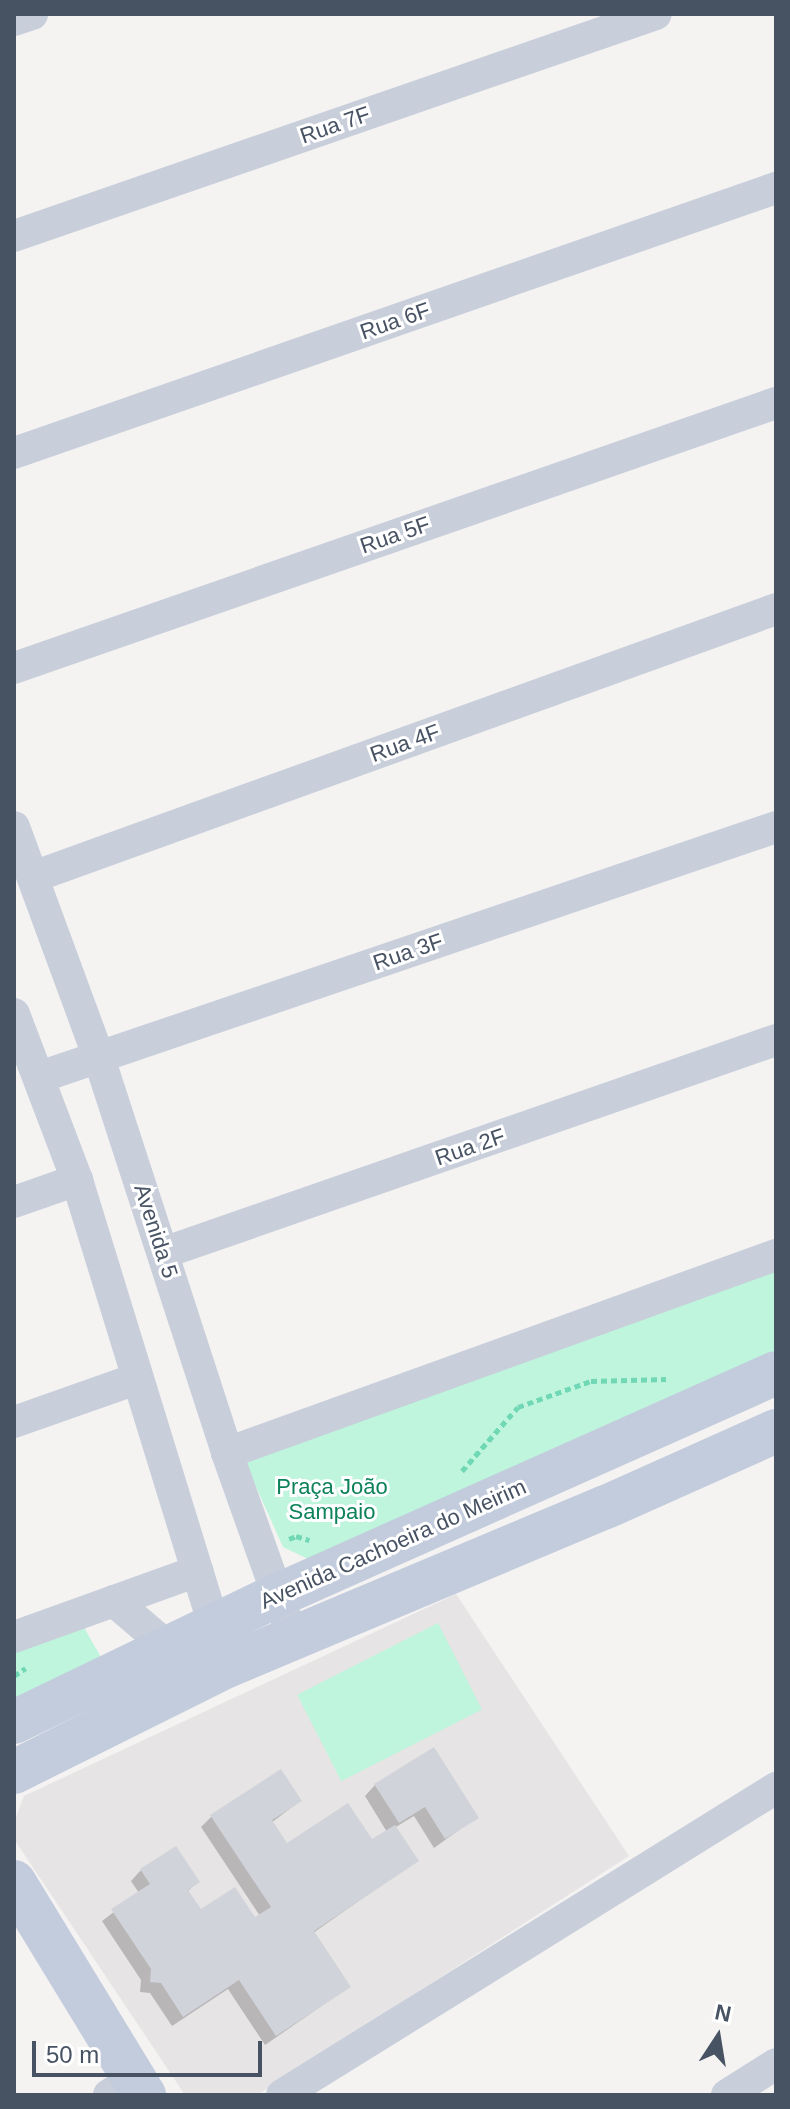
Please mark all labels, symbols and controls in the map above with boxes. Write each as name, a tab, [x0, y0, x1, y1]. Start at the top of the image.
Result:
street label: Rua 7F	[297, 101, 373, 149]
street label: Rua 6F	[357, 297, 433, 345]
street label: Rua 5F	[357, 511, 433, 559]
street label: Rua 4F	[367, 718, 443, 768]
street label: Rua 3F	[370, 928, 446, 976]
street label: Rua 2F	[432, 1123, 508, 1171]
street label: Avenida 5	[128, 1181, 184, 1281]
street label: Avenida Cachoeira do Meirim	[256, 1473, 530, 1615]
park label: Praça João Sampaio	[276, 1473, 388, 1524]
north arrow	[678, 1997, 758, 2077]
text: N	[713, 1999, 733, 2027]
scale bar	[36, 2025, 266, 2075]
text: 50 m	[46, 2041, 99, 2068]

